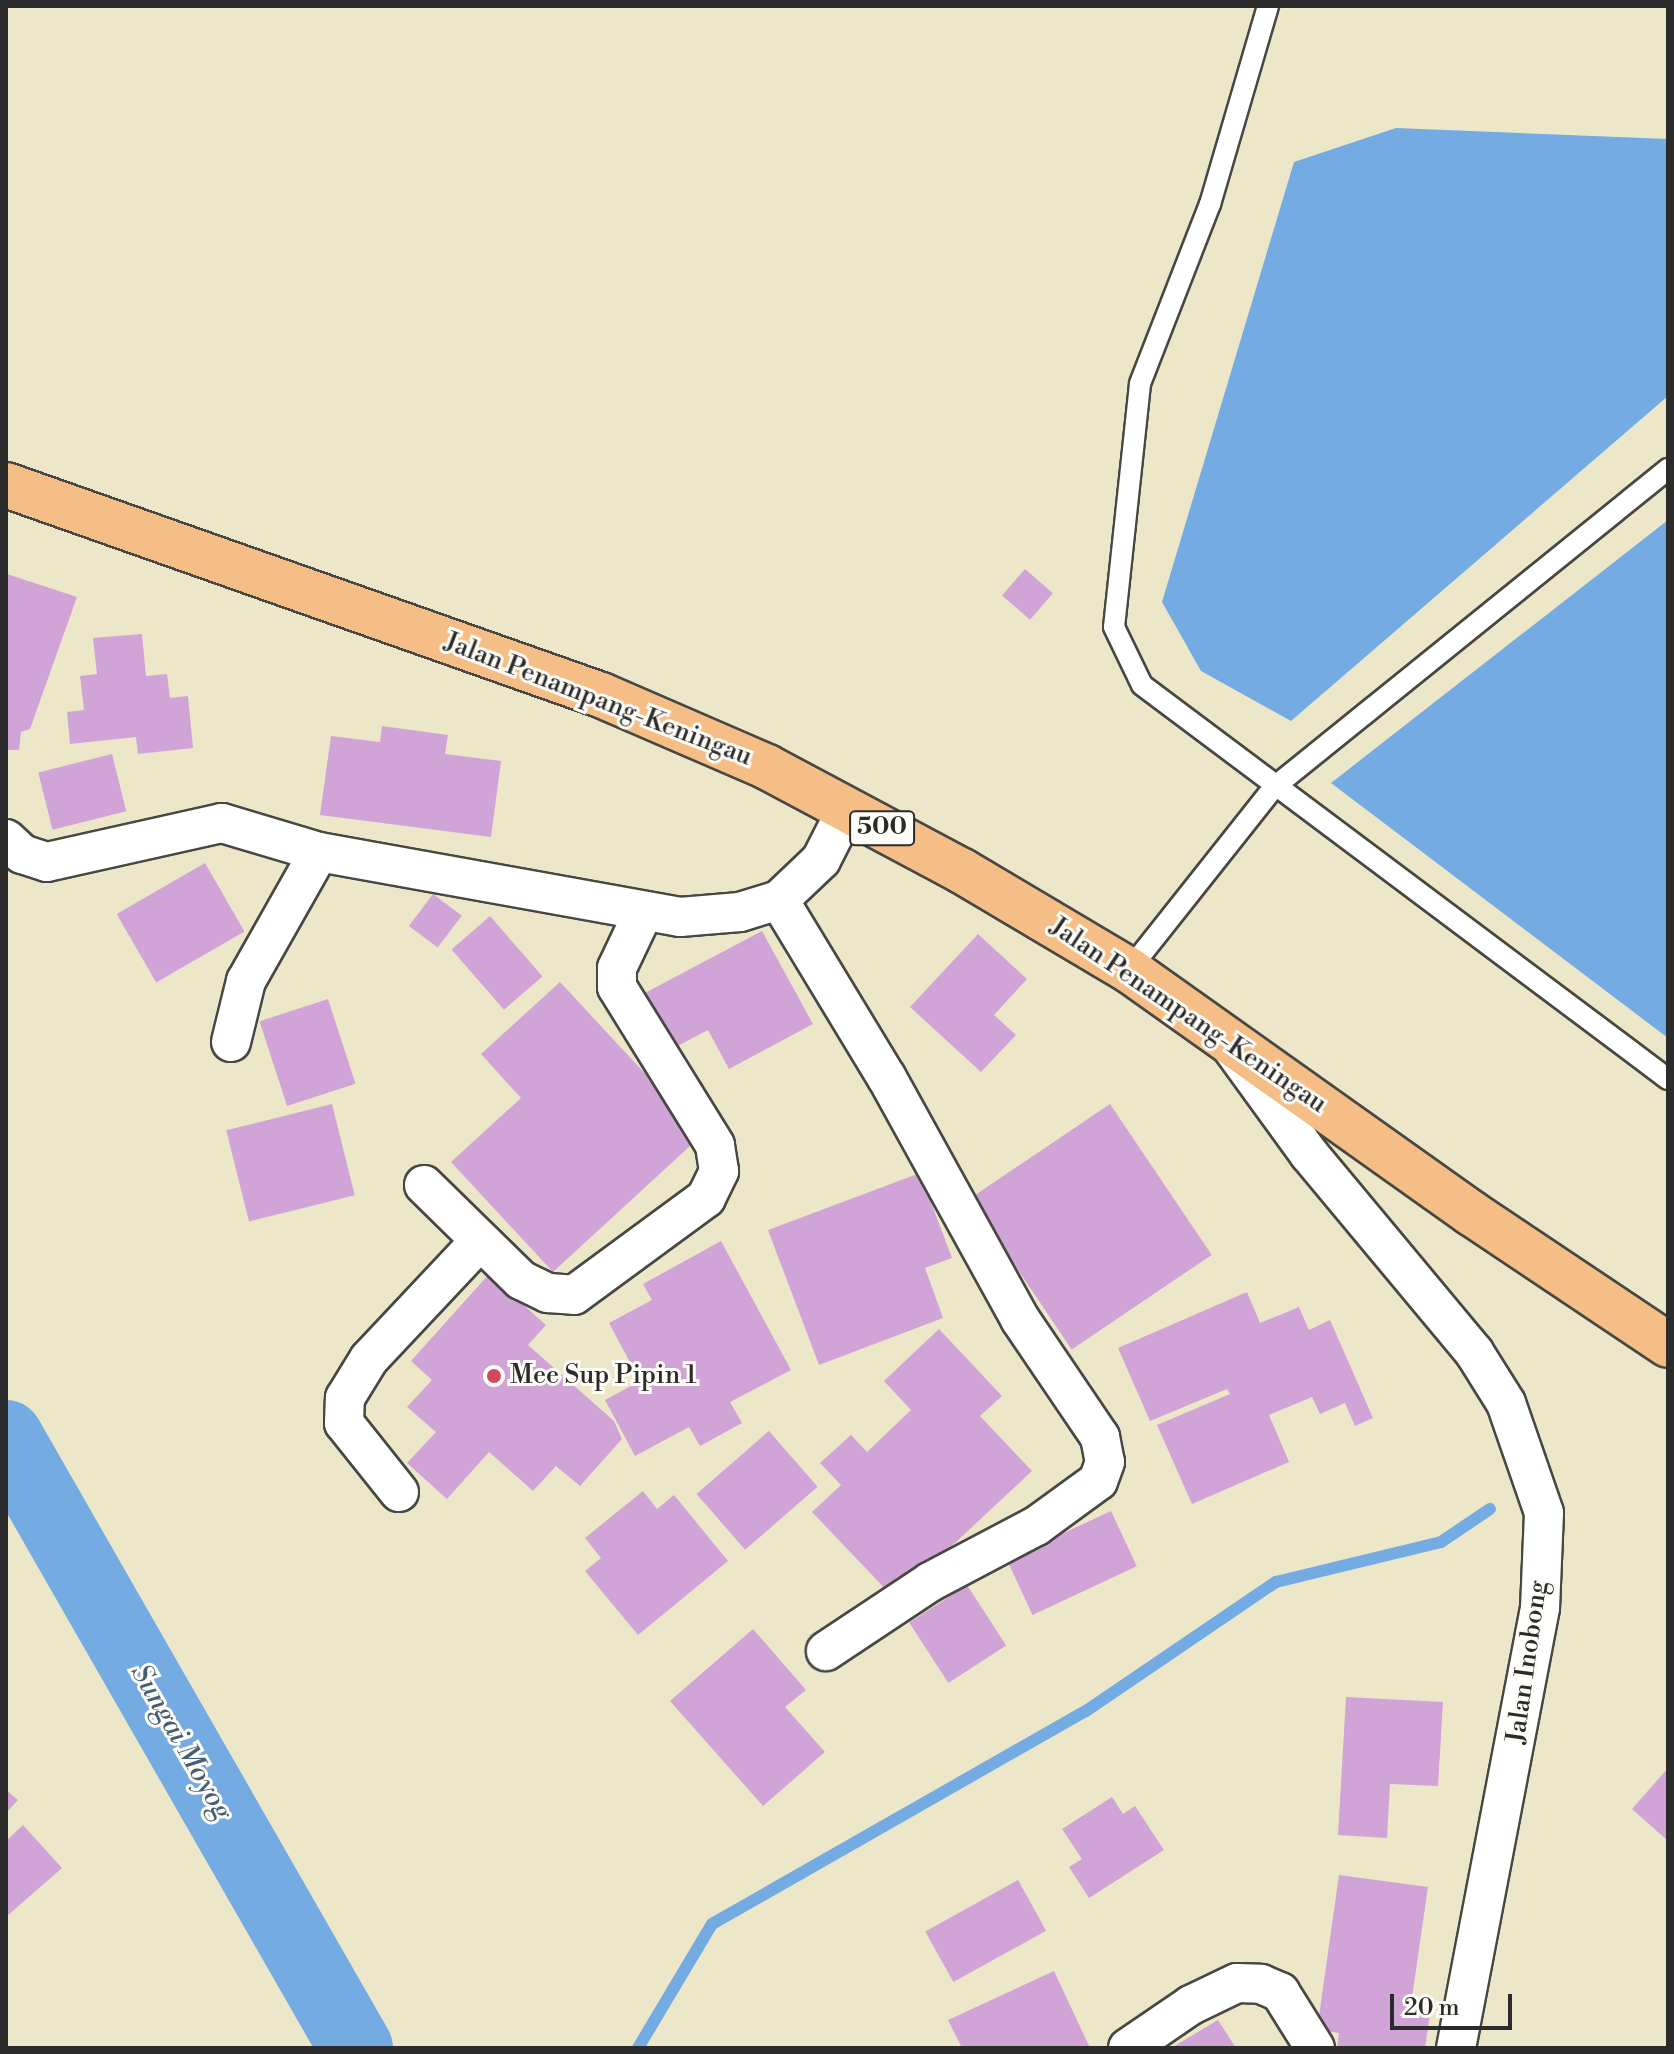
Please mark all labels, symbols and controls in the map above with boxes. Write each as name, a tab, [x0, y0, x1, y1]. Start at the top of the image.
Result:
street label: Jalan Penampang-Keningau	[440, 627, 756, 773]
road number: 500	[848, 808, 916, 848]
street label: Jalan Penampang-Keningau	[1044, 912, 1332, 1120]
place label: Mee Sup Pipin 1	[510, 1360, 697, 1392]
marker: Mee Sup Pipin 1	[485, 1367, 503, 1385]
street label: Jalan Inobong	[1501, 1579, 1555, 1745]
water label: Sungai Moyog	[123, 1658, 239, 1826]
scale bar	[1394, 1978, 1516, 2028]
text: 20 m	[1404, 1993, 1460, 2023]

